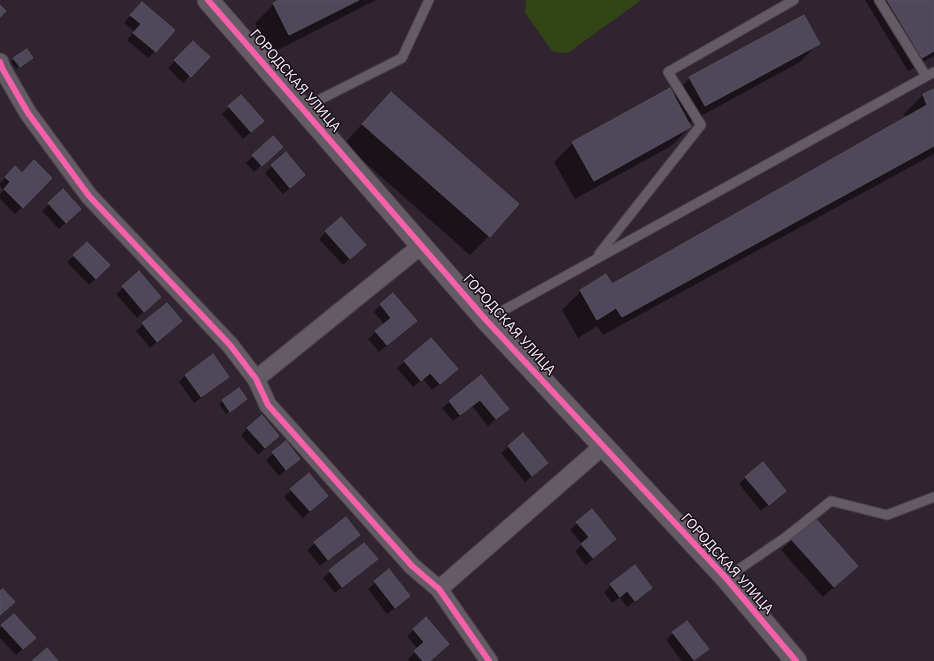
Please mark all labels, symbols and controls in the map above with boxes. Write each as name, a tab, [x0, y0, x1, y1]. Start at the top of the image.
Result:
street label: ГОРОДСКАЯ УЛИЦА	[246, 26, 344, 136]
street label: ГОРОДСКАЯ УЛИЦА	[459, 271, 559, 379]
street label: ГОРОДСКАЯ УЛИЦА	[677, 510, 777, 618]

